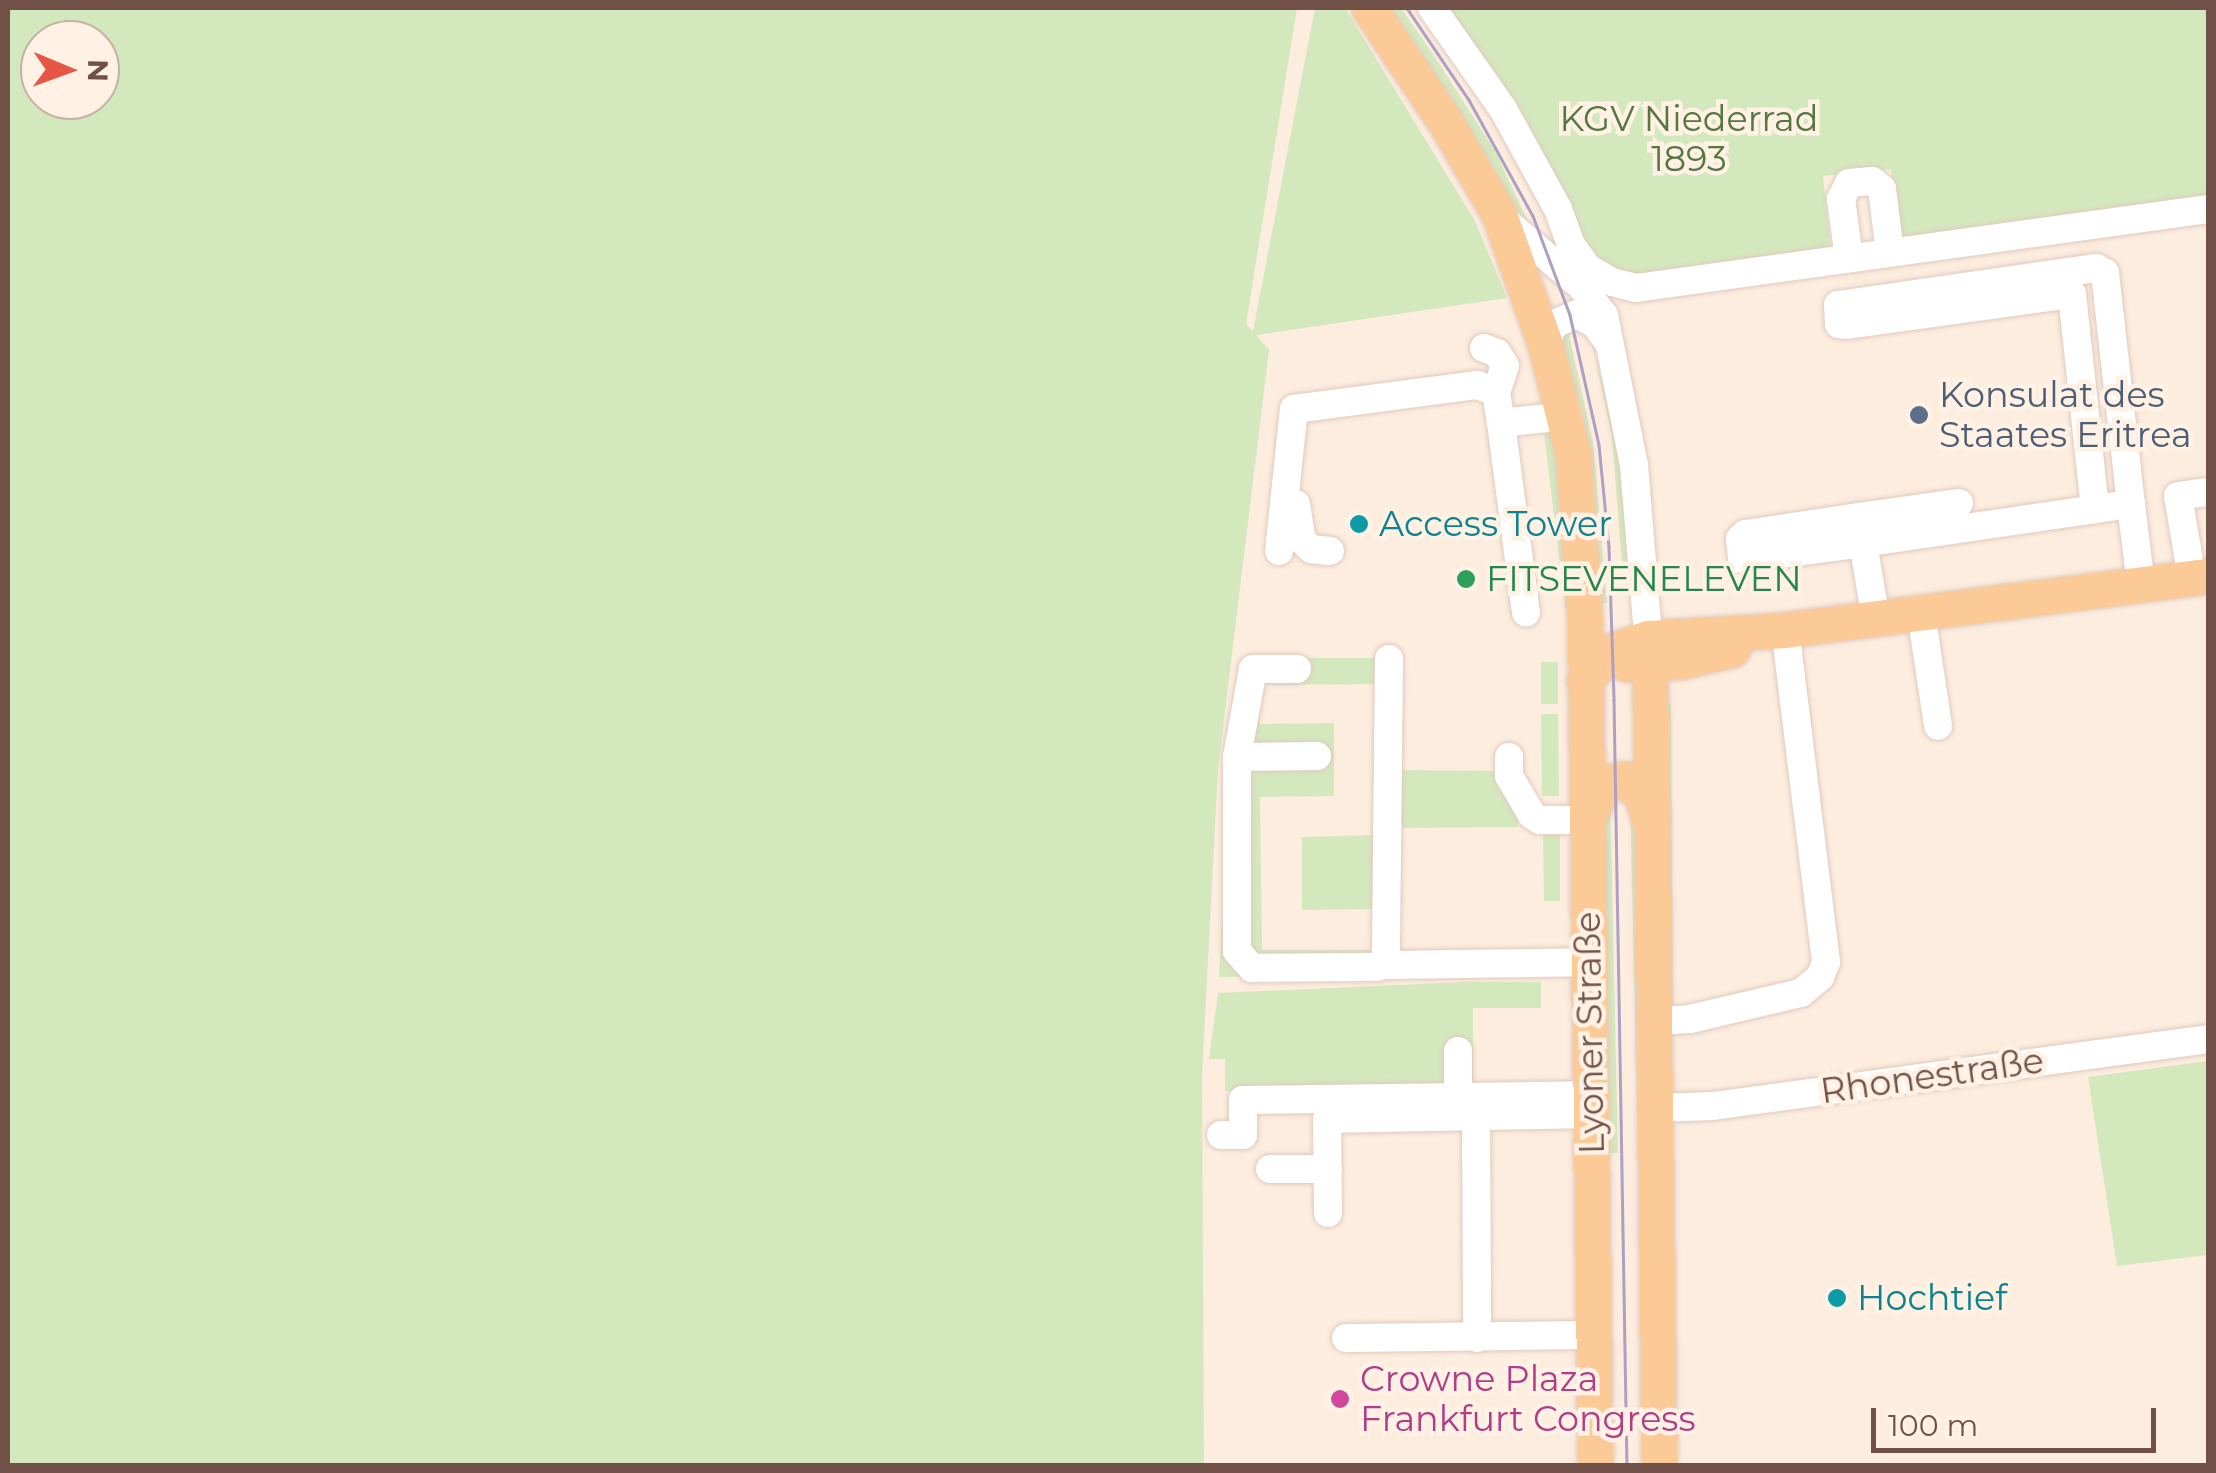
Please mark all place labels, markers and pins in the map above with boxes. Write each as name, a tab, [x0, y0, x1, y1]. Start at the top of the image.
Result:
place label: Konsulat des Staates Eritrea	[1939, 374, 2192, 456]
marker: Konsulat des Staates Eritrea	[1908, 404, 1930, 426]
place label: Access Tower	[1379, 503, 1612, 545]
marker: Access Tower	[1348, 513, 1370, 535]
place label: FITSEVENELEVEN	[1486, 558, 1802, 600]
marker: FITSEVENELEVEN	[1455, 568, 1477, 590]
place label: Hochtief	[1857, 1277, 2007, 1319]
marker: Hochtief	[1826, 1287, 1848, 1309]
place label: Crowne Plaza Frankfurt Congress	[1360, 1358, 1695, 1440]
marker: Crowne Plaza Frankfurt Congress	[1329, 1388, 1351, 1410]

